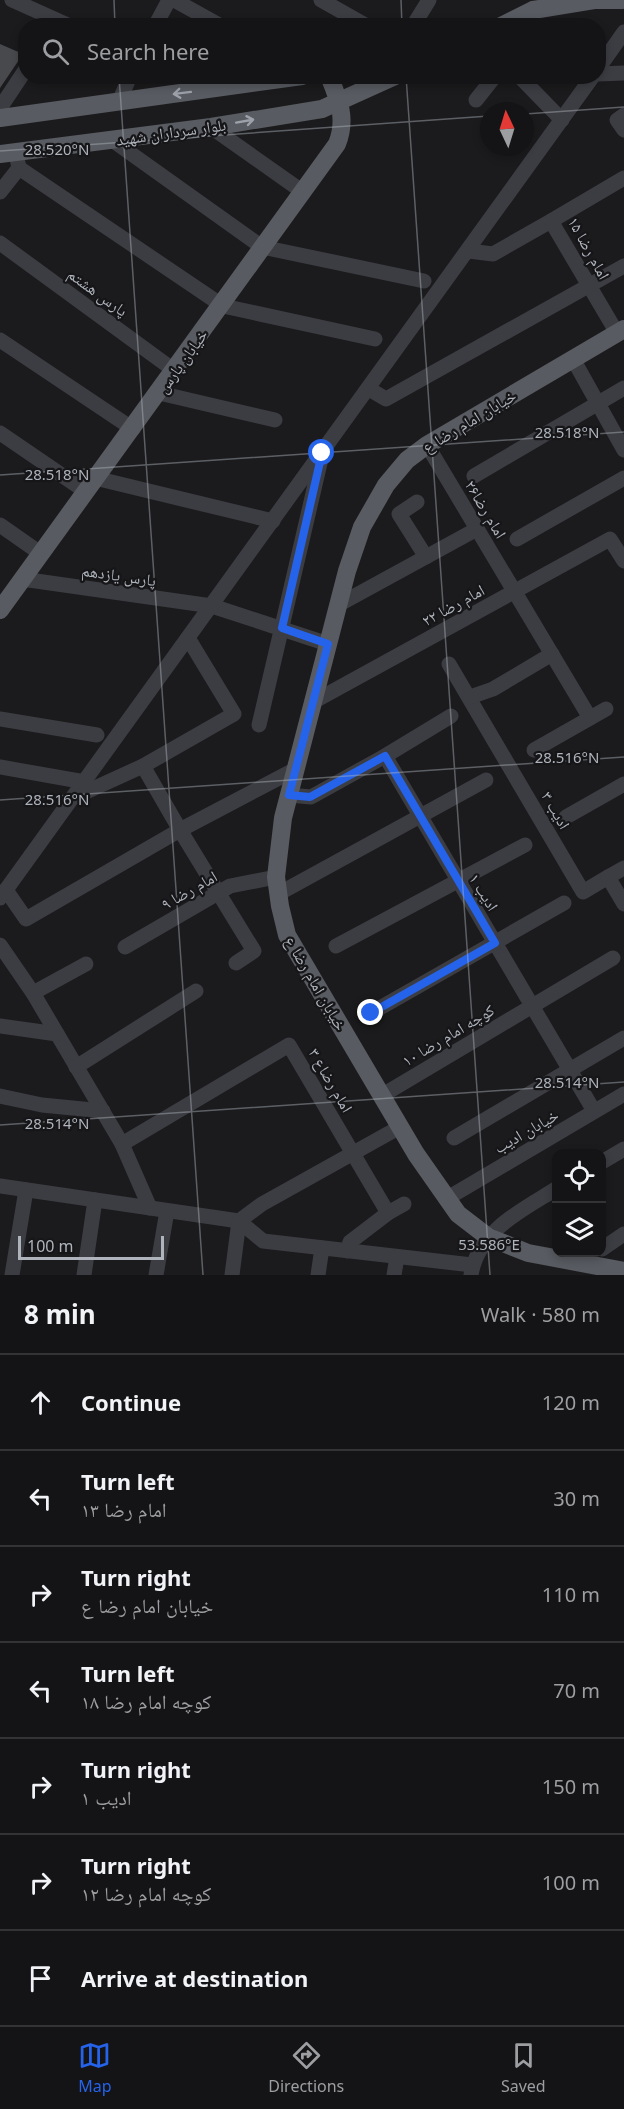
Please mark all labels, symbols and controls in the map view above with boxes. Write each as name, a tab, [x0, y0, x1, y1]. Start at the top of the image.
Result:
search box	[18, 18, 606, 84]
icon: search	[39, 35, 72, 68]
text: Search here	[87, 36, 209, 66]
one-way arrow	[172, 88, 192, 99]
north arrow	[480, 102, 534, 156]
street label: بلوار سرداران شهید	[115, 113, 227, 151]
one-way arrow	[235, 115, 255, 126]
text: 28.520°N	[25, 139, 89, 159]
street label: ۱۵ امام رضا	[563, 213, 615, 283]
street label: پارس‌‌ هشتم	[64, 263, 133, 321]
street label: خیابان پارس	[151, 325, 213, 397]
street label: خیابان امام رضا ع	[418, 384, 520, 458]
text: 28.518°N	[535, 422, 599, 442]
route start	[308, 439, 334, 465]
text: 28.518°N	[25, 464, 89, 484]
street label: امام رضا۲۶	[460, 476, 512, 542]
street label: پارس‌‌ یازدهم	[80, 559, 158, 591]
street label: امام رضا ۲۲	[418, 579, 488, 631]
text: 28.516°N	[535, 747, 599, 767]
street label: ادیب ۳	[536, 787, 576, 833]
text: 28.516°N	[25, 789, 89, 809]
street label: امام رضا ۹	[157, 865, 221, 915]
street label: ادیب ۱	[464, 869, 504, 915]
street label: خیابان امام رضا ع	[280, 932, 352, 1034]
route end	[357, 999, 383, 1025]
street label: کوچه امام رضا ۱۰	[398, 999, 499, 1071]
street label: امام رضا‌ع ۳	[304, 1044, 358, 1116]
text: 28.514°N	[535, 1072, 599, 1092]
street label: خیابان ادیب	[490, 1104, 562, 1158]
text: 28.514°N	[25, 1113, 89, 1133]
map controls	[552, 1149, 606, 1257]
button: locate	[552, 1149, 606, 1203]
button: layers	[552, 1203, 606, 1257]
scale bar	[18, 1233, 164, 1260]
text: 53.586°E	[458, 1234, 520, 1254]
text: 100 m	[27, 1235, 74, 1257]
text: 8 min	[24, 1296, 96, 1332]
text: Walk · 580 m	[481, 1301, 600, 1328]
icon: ahead	[24, 1386, 57, 1419]
text: Continue	[81, 1387, 181, 1417]
text: 120 m	[542, 1389, 600, 1416]
text: Turn left	[81, 1466, 175, 1496]
icon: left	[24, 1482, 57, 1515]
text: 30 m	[553, 1485, 600, 1512]
text: امام رضا ۱۳	[81, 1496, 167, 1523]
text: Turn right	[81, 1562, 191, 1592]
icon: right	[24, 1578, 57, 1611]
text: 110 m	[542, 1581, 600, 1608]
text: خیابان امام رضا ع	[81, 1592, 213, 1619]
text: Turn left	[81, 1658, 175, 1688]
icon: left	[24, 1674, 57, 1707]
text: 70 m	[553, 1677, 600, 1704]
text: کوچه امام رضا ۱۸	[81, 1688, 211, 1715]
text: Turn right	[81, 1754, 191, 1784]
icon: right	[24, 1770, 57, 1803]
text: 150 m	[542, 1773, 600, 1800]
text: ادیب ۱	[81, 1784, 131, 1811]
text: Turn right	[81, 1850, 191, 1880]
icon: right	[24, 1866, 57, 1899]
text: 100 m	[542, 1869, 600, 1896]
text: کوچه امام رضا ۱۲	[81, 1880, 211, 1907]
icon: arrive	[24, 1962, 57, 1995]
text: Arrive at destination	[81, 1963, 308, 1993]
tab: Map	[78, 2039, 112, 2097]
tab: Directions	[268, 2039, 344, 2097]
tab: Saved	[501, 2039, 546, 2097]

